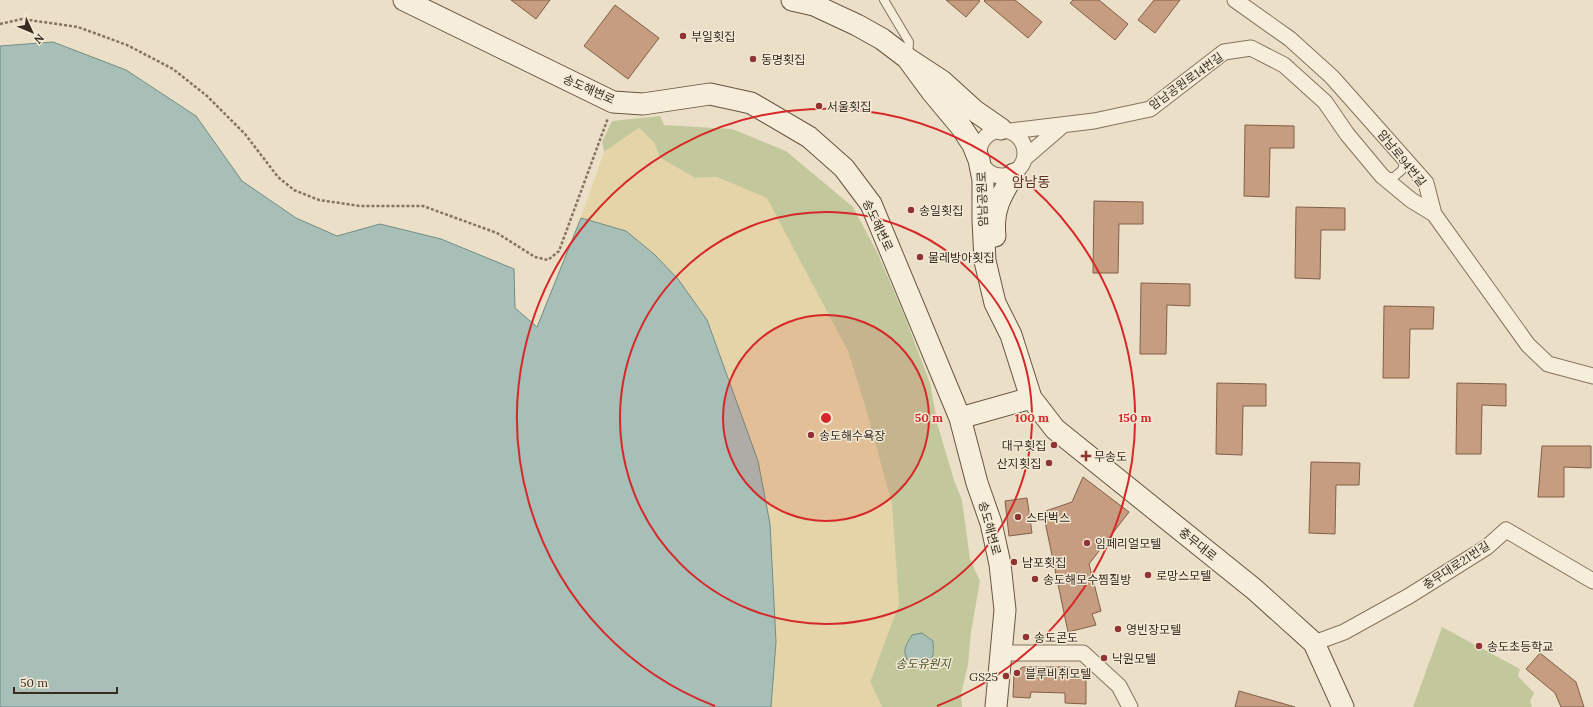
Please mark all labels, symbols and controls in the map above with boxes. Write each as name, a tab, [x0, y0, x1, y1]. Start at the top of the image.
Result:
north arrow	[12, 12, 52, 52]
place label: 부일횟집	[691, 29, 735, 44]
text: N	[31, 31, 47, 47]
marker: 부일횟집	[678, 31, 688, 41]
street label: 암남공원로14번길	[1146, 49, 1226, 113]
place label: 동명횟집	[761, 52, 805, 67]
marker: 동명횟집	[748, 54, 758, 64]
street label: 송도해변로	[561, 71, 617, 107]
place label: 서울횟집	[827, 99, 871, 114]
marker: 서울횟집	[814, 101, 824, 111]
street label: 암남로94번길	[1375, 127, 1429, 189]
street label: 암남공원로	[974, 171, 990, 227]
district label: 암남동	[1012, 173, 1050, 191]
street label: 송도해변로	[860, 197, 896, 253]
place label: 송일횟집	[919, 203, 963, 218]
marker: 송일횟집	[906, 205, 916, 215]
place label: 물레방아횟집	[928, 250, 994, 265]
marker: 물레방아횟집	[915, 252, 925, 262]
text: 50 m	[915, 410, 943, 425]
text: 100 m	[1015, 410, 1049, 425]
text: 150 m	[1118, 410, 1152, 425]
centre of rings	[819, 411, 833, 425]
place label: 송도해수욕장	[819, 428, 885, 443]
marker: 송도해수욕장	[806, 430, 816, 440]
place label: 대구횟집	[1002, 438, 1046, 453]
marker: 대구횟집	[1049, 440, 1059, 450]
place label: 무송도	[1094, 449, 1127, 464]
marker: 무송도	[1081, 451, 1091, 461]
place label: 산지횟집	[997, 456, 1041, 471]
marker: 산지횟집	[1044, 458, 1054, 468]
street label: 송도해변로	[976, 499, 1004, 557]
place label: 스타벅스	[1026, 510, 1070, 525]
marker: 스타벅스	[1013, 512, 1023, 522]
street label: 충무대로	[1176, 524, 1220, 564]
place label: 임페리얼모텔	[1095, 536, 1161, 551]
marker: 임페리얼모텔	[1082, 538, 1092, 548]
street label: 충무대로21번길	[1420, 538, 1492, 592]
place label: 남포횟집	[1022, 555, 1066, 570]
marker: 남포횟집	[1009, 557, 1019, 567]
place label: 로망스모텔	[1156, 568, 1211, 583]
marker: 로망스모텔	[1143, 570, 1153, 580]
place label: 송도해모수찜질방	[1043, 572, 1131, 587]
marker: 송도해모수찜질방	[1030, 574, 1040, 584]
place label: 영빈장모텔	[1126, 622, 1181, 637]
marker: 영빈장모텔	[1113, 624, 1123, 634]
place label: 송도콘도	[1034, 630, 1078, 645]
marker: 송도콘도	[1021, 632, 1031, 642]
place label: 송도초등학교	[1487, 639, 1553, 654]
marker: 송도초등학교	[1474, 641, 1484, 651]
place label: 낙원모텔	[1112, 651, 1156, 666]
marker: 낙원모텔	[1099, 653, 1109, 663]
park label: 송도유원지	[895, 656, 952, 671]
place label: 블루비취모텔	[1025, 666, 1091, 681]
marker: 블루비취모텔	[1012, 668, 1022, 678]
scale bar	[14, 669, 117, 695]
place label: GS25	[969, 669, 998, 684]
marker: GS25	[1001, 671, 1011, 681]
text: 50 m	[20, 675, 48, 690]

